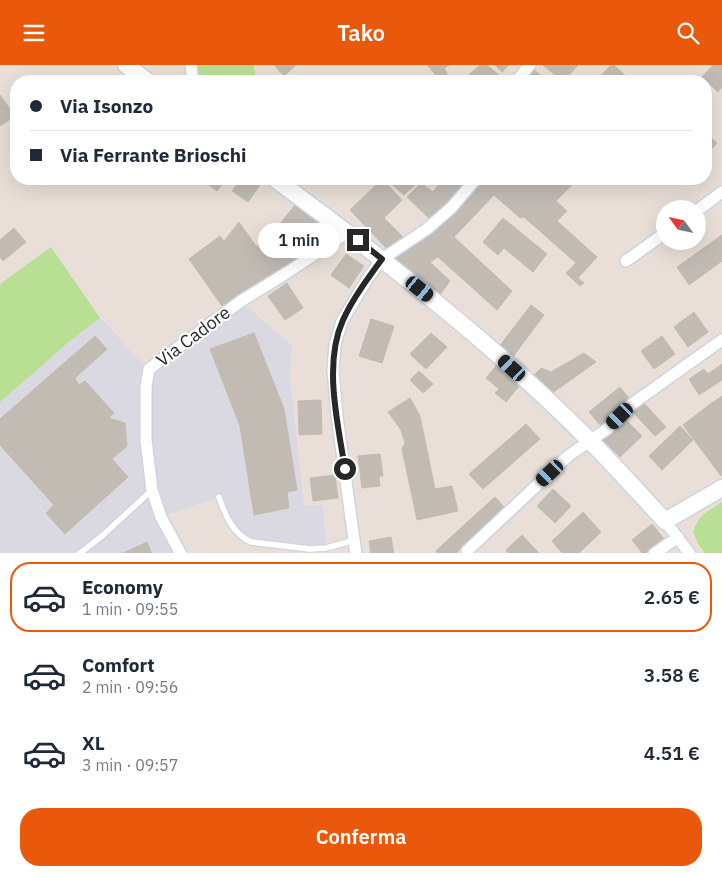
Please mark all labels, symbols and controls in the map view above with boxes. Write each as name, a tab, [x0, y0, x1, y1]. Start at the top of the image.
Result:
text: Tako	[337, 18, 385, 47]
icon: menu	[20, 19, 48, 47]
icon: search	[674, 19, 702, 47]
text: Via Isonzo	[60, 94, 153, 118]
text: Via Ferrante Brioschi	[60, 143, 247, 167]
north arrow	[656, 200, 706, 250]
map controls	[656, 200, 706, 250]
callout: 1 min	[258, 223, 340, 257]
route end	[347, 229, 369, 251]
text: 1 min	[278, 230, 320, 250]
car	[403, 274, 436, 304]
street label: Via Cadore	[151, 301, 235, 371]
car	[495, 352, 528, 384]
car	[603, 400, 636, 432]
car	[533, 457, 566, 489]
route start	[334, 458, 356, 480]
icon: car	[22, 575, 67, 620]
text: Economy	[82, 575, 163, 599]
text: 2.65 €	[644, 585, 700, 609]
text: 1 min · 09:55	[82, 599, 178, 619]
icon: car	[22, 653, 67, 698]
text: Comfort	[82, 653, 155, 677]
text: 3.58 €	[644, 663, 700, 687]
text: 2 min · 09:56	[82, 677, 178, 697]
icon: car	[22, 731, 67, 776]
text: XL	[82, 731, 105, 755]
text: 4.51 €	[644, 741, 700, 765]
text: 3 min · 09:57	[82, 755, 178, 775]
button: Conferma	[20, 808, 702, 866]

